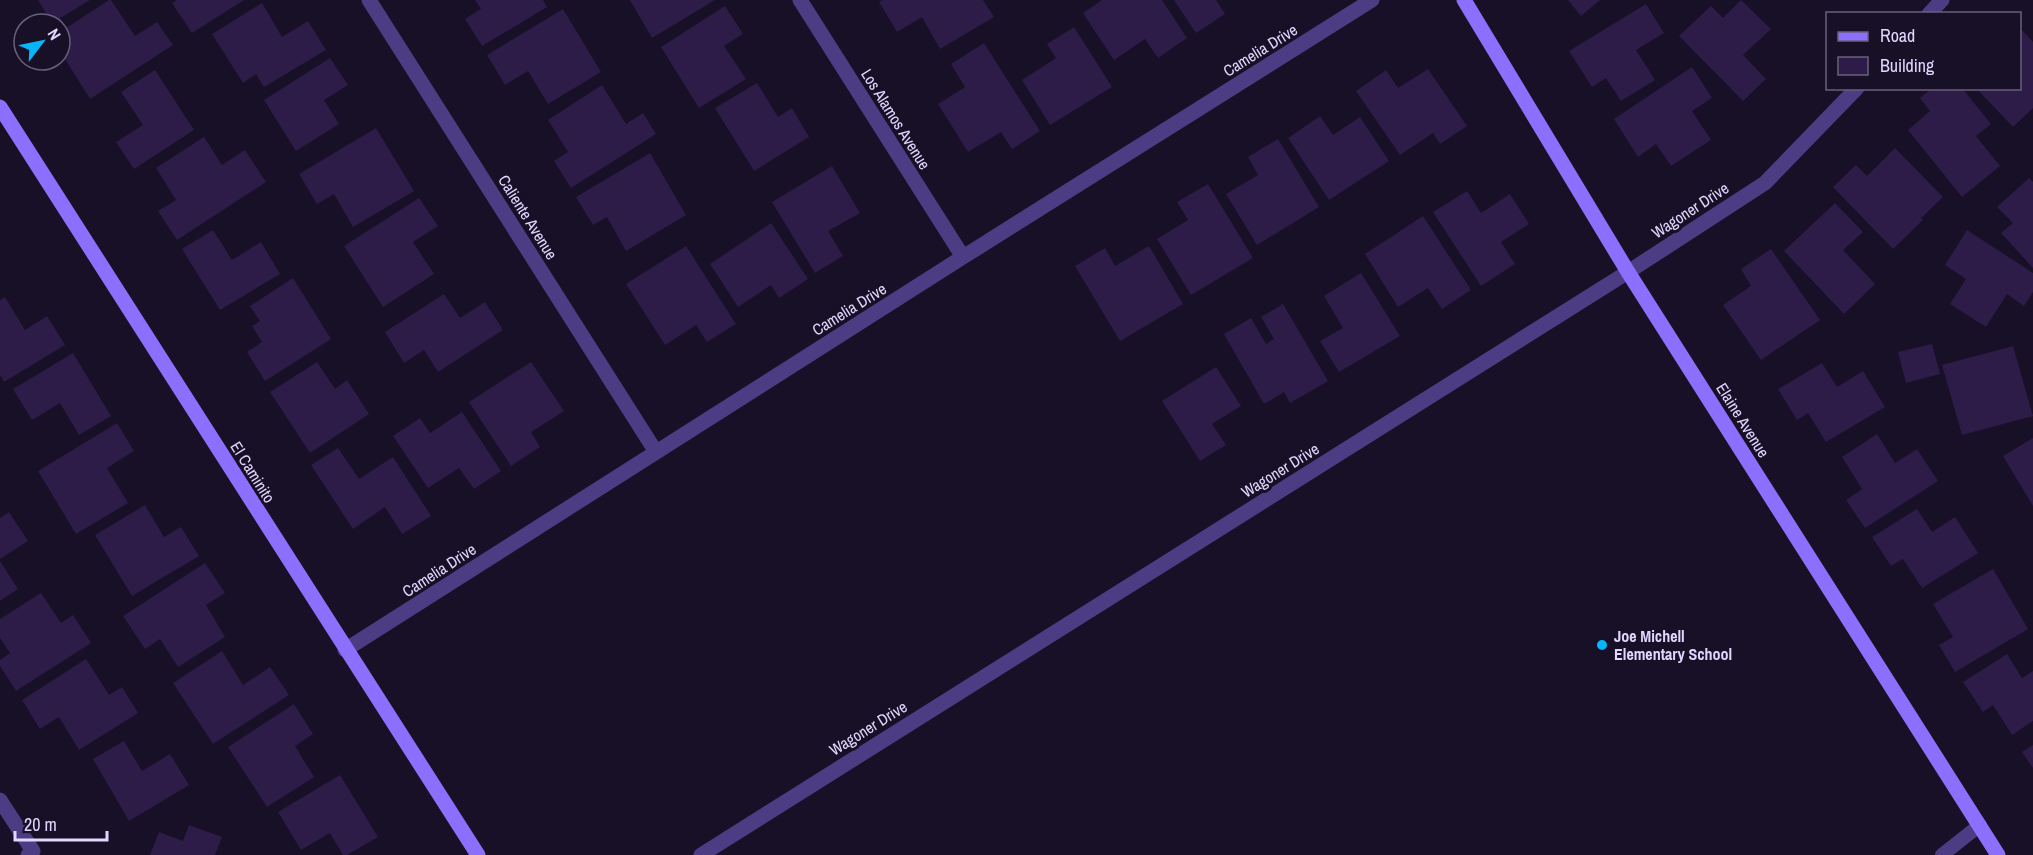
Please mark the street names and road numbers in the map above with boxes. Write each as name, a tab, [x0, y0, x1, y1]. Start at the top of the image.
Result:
street label: Camelia Drive	[1219, 18, 1301, 82]
street label: Los Alamos Avenue	[856, 64, 936, 174]
street label: Caliente Avenue	[493, 170, 563, 264]
street label: Wagoner Drive	[1647, 177, 1733, 243]
street label: Camelia Drive	[808, 277, 890, 341]
street label: Elaine Avenue	[1711, 378, 1775, 462]
street label: El Caminito	[226, 437, 280, 507]
street label: Wagoner Drive	[1237, 437, 1323, 503]
street label: Camelia Drive	[398, 538, 480, 602]
street label: Wagoner Drive	[825, 695, 911, 761]

